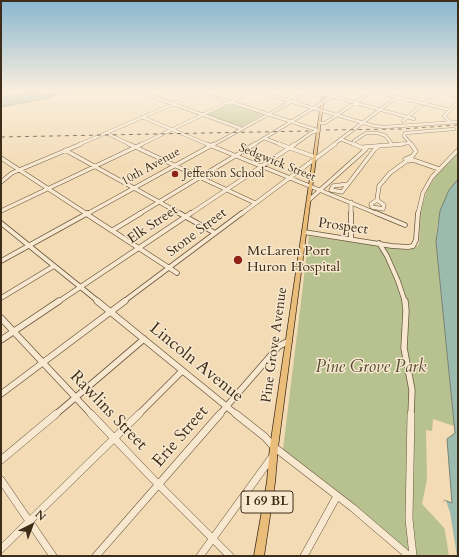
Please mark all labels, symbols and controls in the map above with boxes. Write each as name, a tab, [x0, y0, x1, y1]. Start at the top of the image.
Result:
street label: Sedgwick Street	[236, 141, 318, 185]
street label: 10th Avenue	[119, 145, 183, 189]
place label: Jefferson School	[183, 167, 264, 181]
marker: Jefferson School	[170, 169, 180, 179]
street label: Elk Street	[125, 202, 181, 248]
street label: Stone Street	[164, 205, 230, 261]
street label: Prospect	[317, 215, 369, 239]
place label: McLaren Port Huron Hospital	[247, 244, 340, 276]
marker: McLaren Port Huron Hospital	[232, 254, 244, 266]
street label: Pine Grove Avenue	[259, 286, 291, 404]
street label: Lincoln Avenue	[145, 319, 247, 407]
park label: Pine Grove Park	[315, 358, 427, 378]
street label: Rawlins Street	[65, 367, 151, 455]
street label: Erie Street	[149, 402, 213, 472]
road number: I 69 BL	[241, 491, 293, 513]
north arrow	[12, 505, 52, 545]
text: N	[32, 507, 49, 524]

